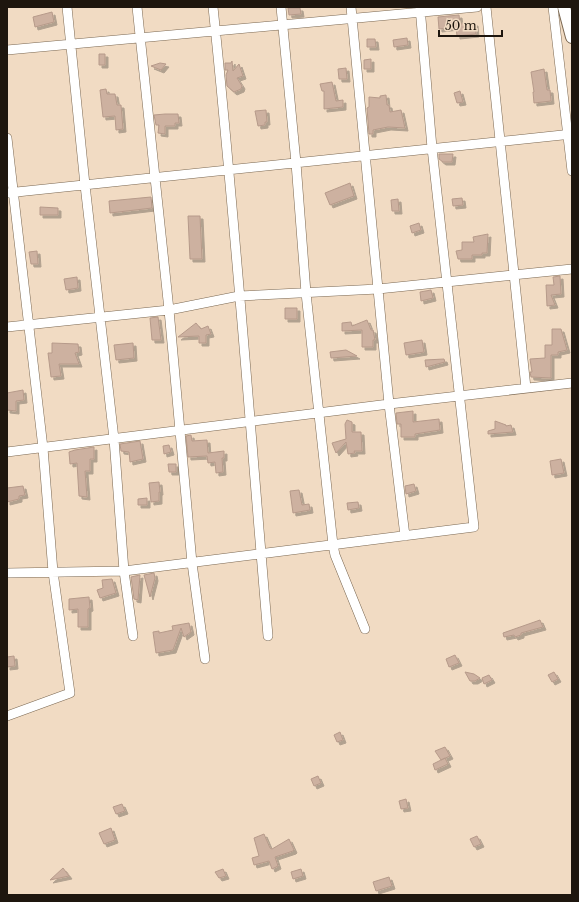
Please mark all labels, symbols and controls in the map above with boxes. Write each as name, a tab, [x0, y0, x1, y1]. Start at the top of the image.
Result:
scale bar	[439, 12, 502, 38]
text: 50 m	[445, 18, 477, 33]

